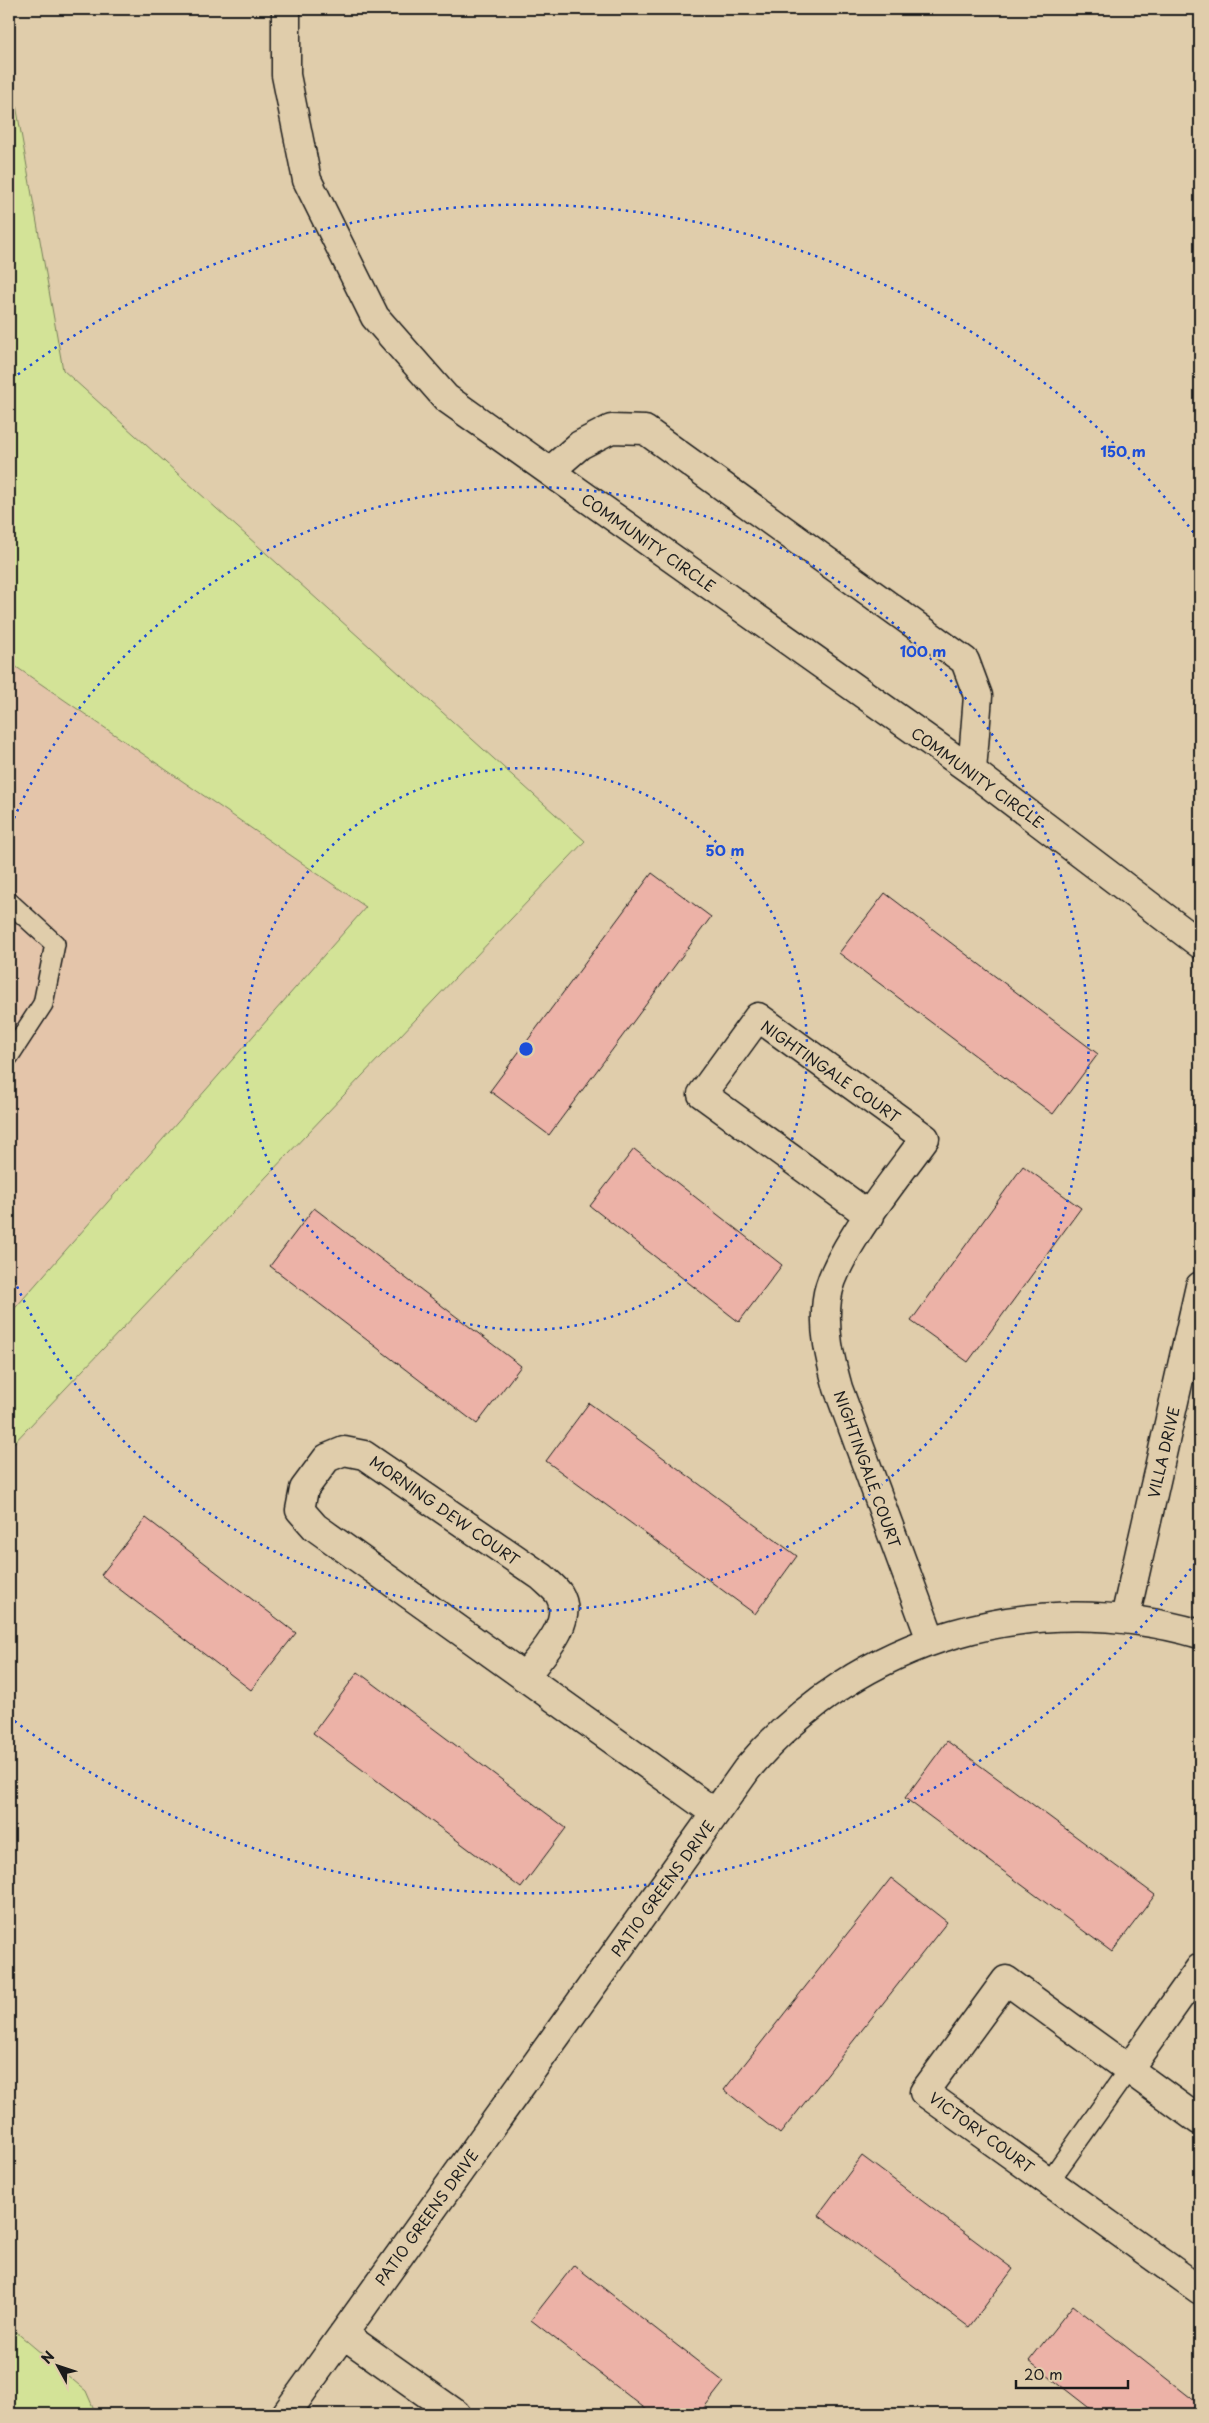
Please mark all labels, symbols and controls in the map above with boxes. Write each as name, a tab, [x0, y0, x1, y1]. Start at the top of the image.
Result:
text: 150 m	[1100, 439, 1146, 462]
street label: COMMUNITY CIRCLE	[577, 487, 721, 597]
text: 100 m	[900, 639, 946, 662]
street label: COMMUNITY CIRCLE	[907, 721, 1049, 833]
text: 50 m	[706, 838, 744, 861]
street label: NIGHTINGALE COURT	[757, 1014, 906, 1128]
centre of rings	[517, 1040, 535, 1058]
street label: NIGHTINGALE COURT	[829, 1387, 907, 1552]
street label: VILLA DRIVE	[1141, 1404, 1185, 1500]
street label: MORNING DEW COURT	[365, 1449, 525, 1571]
street label: PATIO GREENS DRIVE	[605, 1815, 719, 1961]
street label: VICTORY COURT	[925, 2086, 1040, 2178]
street label: PATIO GREENS DRIVE	[369, 2144, 483, 2290]
north arrow	[32, 2340, 82, 2390]
text: N	[36, 2346, 59, 2368]
scale bar	[1016, 2358, 1129, 2390]
text: 20 m	[1024, 2362, 1063, 2385]

